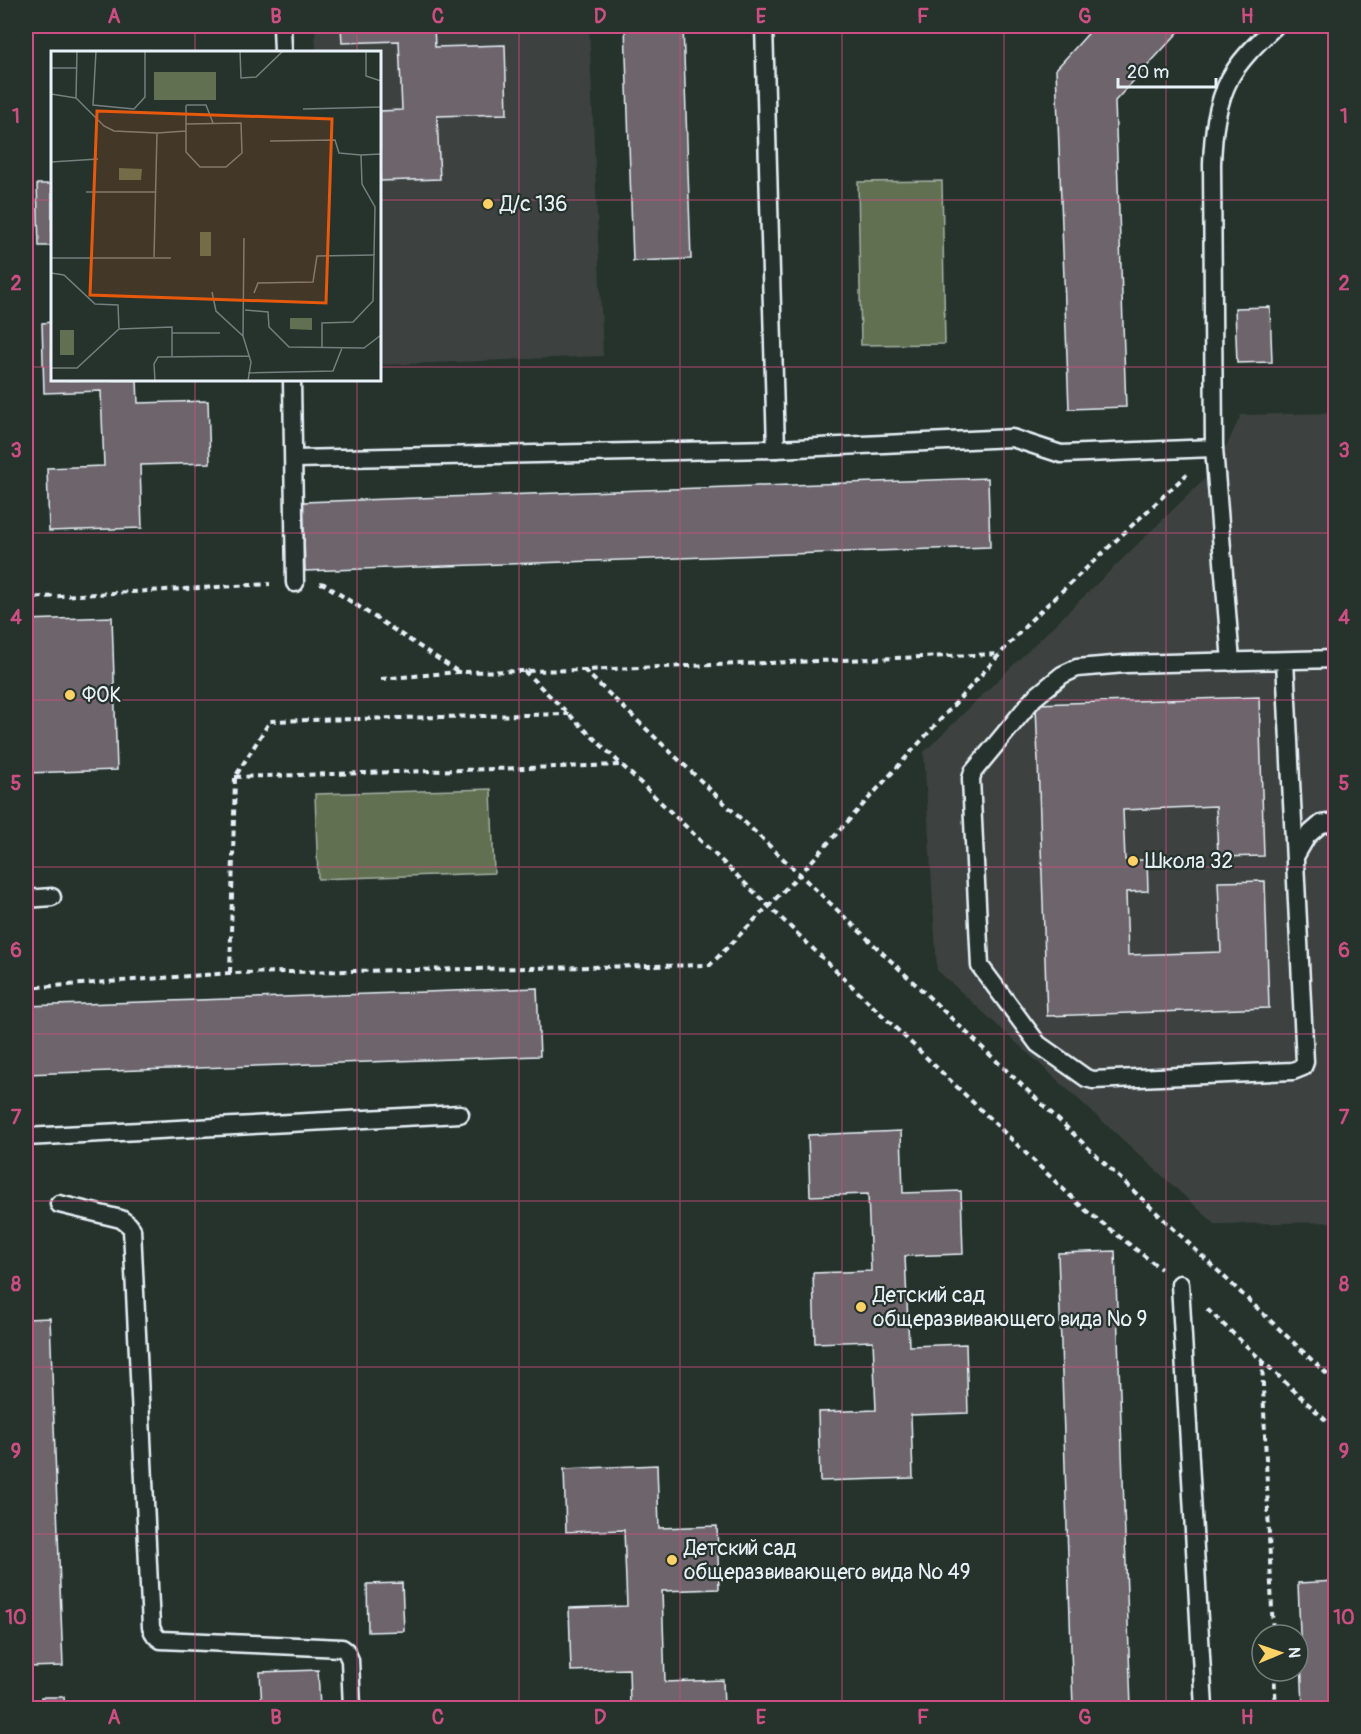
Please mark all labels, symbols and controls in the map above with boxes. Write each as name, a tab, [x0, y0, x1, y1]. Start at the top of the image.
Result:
text: A	[108, 4, 121, 29]
text: B	[270, 4, 282, 29]
text: C	[432, 4, 444, 29]
text: D	[594, 4, 607, 29]
text: E	[756, 4, 767, 29]
text: F	[917, 4, 929, 29]
text: G	[1078, 4, 1092, 29]
text: H	[1241, 4, 1254, 29]
inset map	[51, 51, 381, 381]
scale bar	[1118, 51, 1216, 89]
text: 20 m	[1127, 61, 1169, 84]
text: 1	[12, 104, 20, 129]
text: 1	[1340, 104, 1348, 129]
place label: Д/с 136	[499, 191, 568, 218]
marker: Д/с 136	[481, 197, 495, 211]
text: 2	[10, 271, 22, 296]
text: 2	[1338, 271, 1350, 296]
text: 3	[10, 438, 22, 463]
text: 3	[1338, 438, 1350, 463]
text: 4	[10, 605, 22, 630]
text: 4	[1338, 605, 1350, 630]
place label: ФОК	[82, 682, 121, 709]
marker: ФОК	[63, 688, 77, 702]
text: 5	[11, 771, 22, 796]
text: 5	[1339, 771, 1350, 796]
place label: Школа 32	[1145, 848, 1233, 875]
marker: Школа 32	[1126, 854, 1140, 868]
text: 6	[10, 938, 22, 963]
text: 6	[1338, 938, 1350, 963]
text: 7	[11, 1105, 22, 1130]
text: 7	[1339, 1105, 1350, 1130]
text: 8	[11, 1272, 21, 1297]
text: 8	[1339, 1272, 1349, 1297]
place label: Детский сад общеразвивающего вида № 9	[872, 1282, 1147, 1333]
marker: Детский сад общеразвивающего вида № 9	[854, 1300, 868, 1314]
text: 9	[11, 1439, 21, 1464]
text: 9	[1339, 1439, 1349, 1464]
place label: Детский сад общеразвивающего вида № 49	[683, 1535, 971, 1586]
marker: Детский сад общеразвивающего вида № 49	[665, 1553, 679, 1567]
text: 10	[5, 1605, 27, 1630]
text: 10	[1333, 1605, 1355, 1630]
north arrow	[1250, 1623, 1310, 1683]
text: N	[1284, 1647, 1304, 1658]
text: A	[108, 1705, 121, 1730]
text: B	[270, 1705, 282, 1730]
text: C	[432, 1705, 444, 1730]
text: D	[594, 1705, 607, 1730]
text: E	[756, 1705, 767, 1730]
text: F	[917, 1705, 929, 1730]
text: G	[1078, 1705, 1092, 1730]
text: H	[1241, 1705, 1254, 1730]

